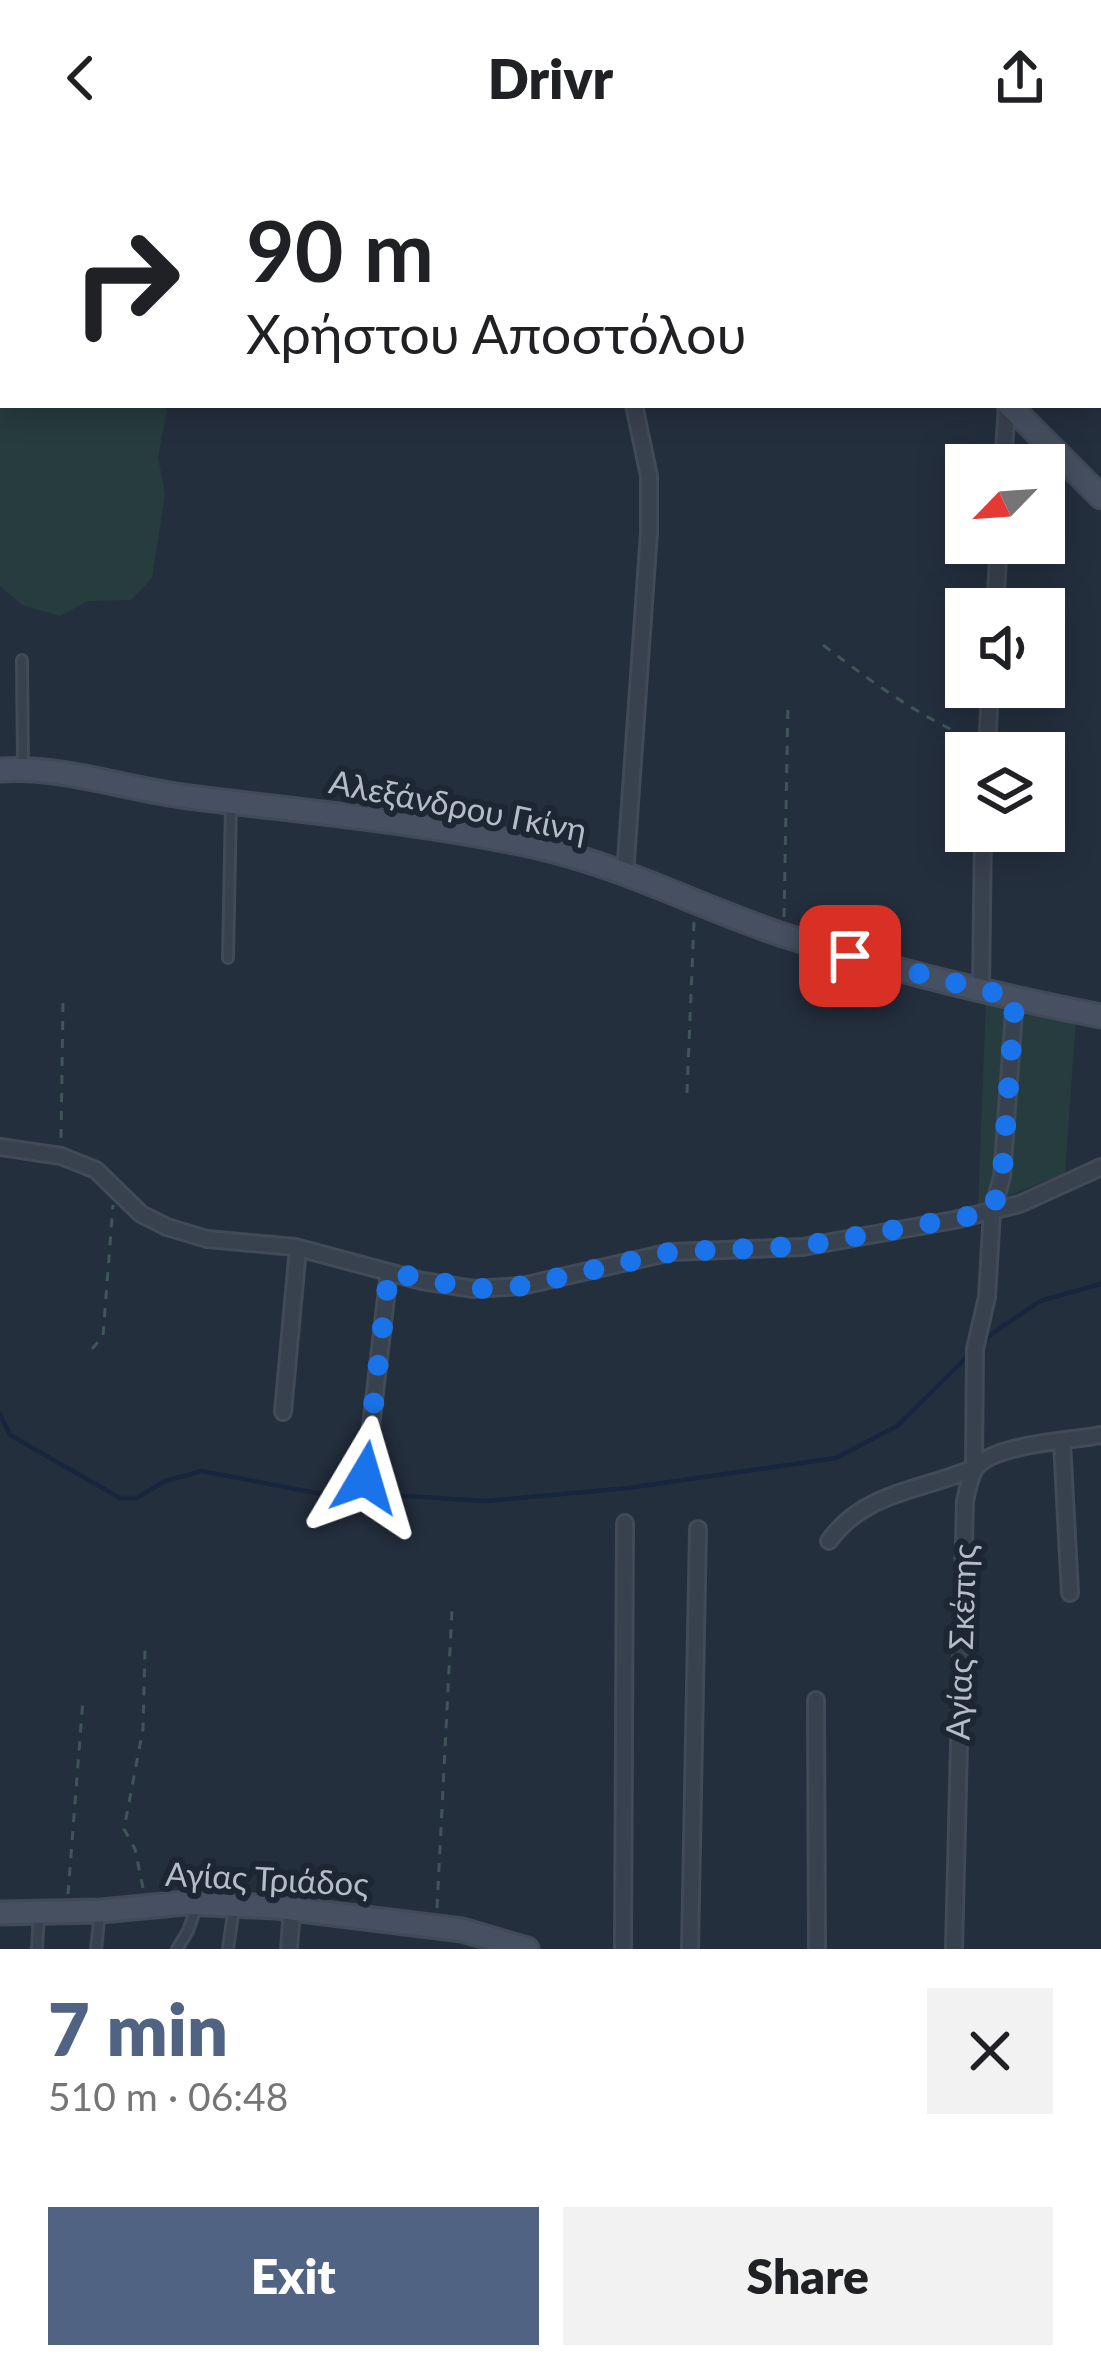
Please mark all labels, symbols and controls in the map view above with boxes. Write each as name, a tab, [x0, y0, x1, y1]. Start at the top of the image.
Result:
icon: back	[48, 45, 114, 111]
icon: share	[987, 45, 1053, 111]
text: Drivr	[488, 46, 613, 111]
text: 90 m	[246, 199, 434, 300]
icon: right	[48, 204, 204, 360]
text: Χρήστου Αποστόλου	[246, 301, 746, 366]
north arrow	[945, 444, 1065, 564]
map controls	[945, 444, 1065, 852]
button: sound	[945, 588, 1065, 708]
button: layers	[945, 732, 1065, 852]
street label: Αλεξάνδρου Γκίνη	[326, 760, 590, 850]
pin	[799, 905, 901, 1007]
icon: arrive	[817, 923, 883, 989]
position arrow	[302, 1415, 428, 1541]
street label: Αγίας Σκέπης	[937, 1543, 983, 1741]
street label: Αγίας Τριάδος	[164, 1853, 370, 1903]
text: 7 min	[48, 1985, 228, 2071]
button: close	[927, 1988, 1053, 2114]
text: 510 m · 06:48	[48, 2073, 288, 2119]
button: Exit	[48, 2207, 539, 2345]
button: Share	[563, 2207, 1053, 2345]

